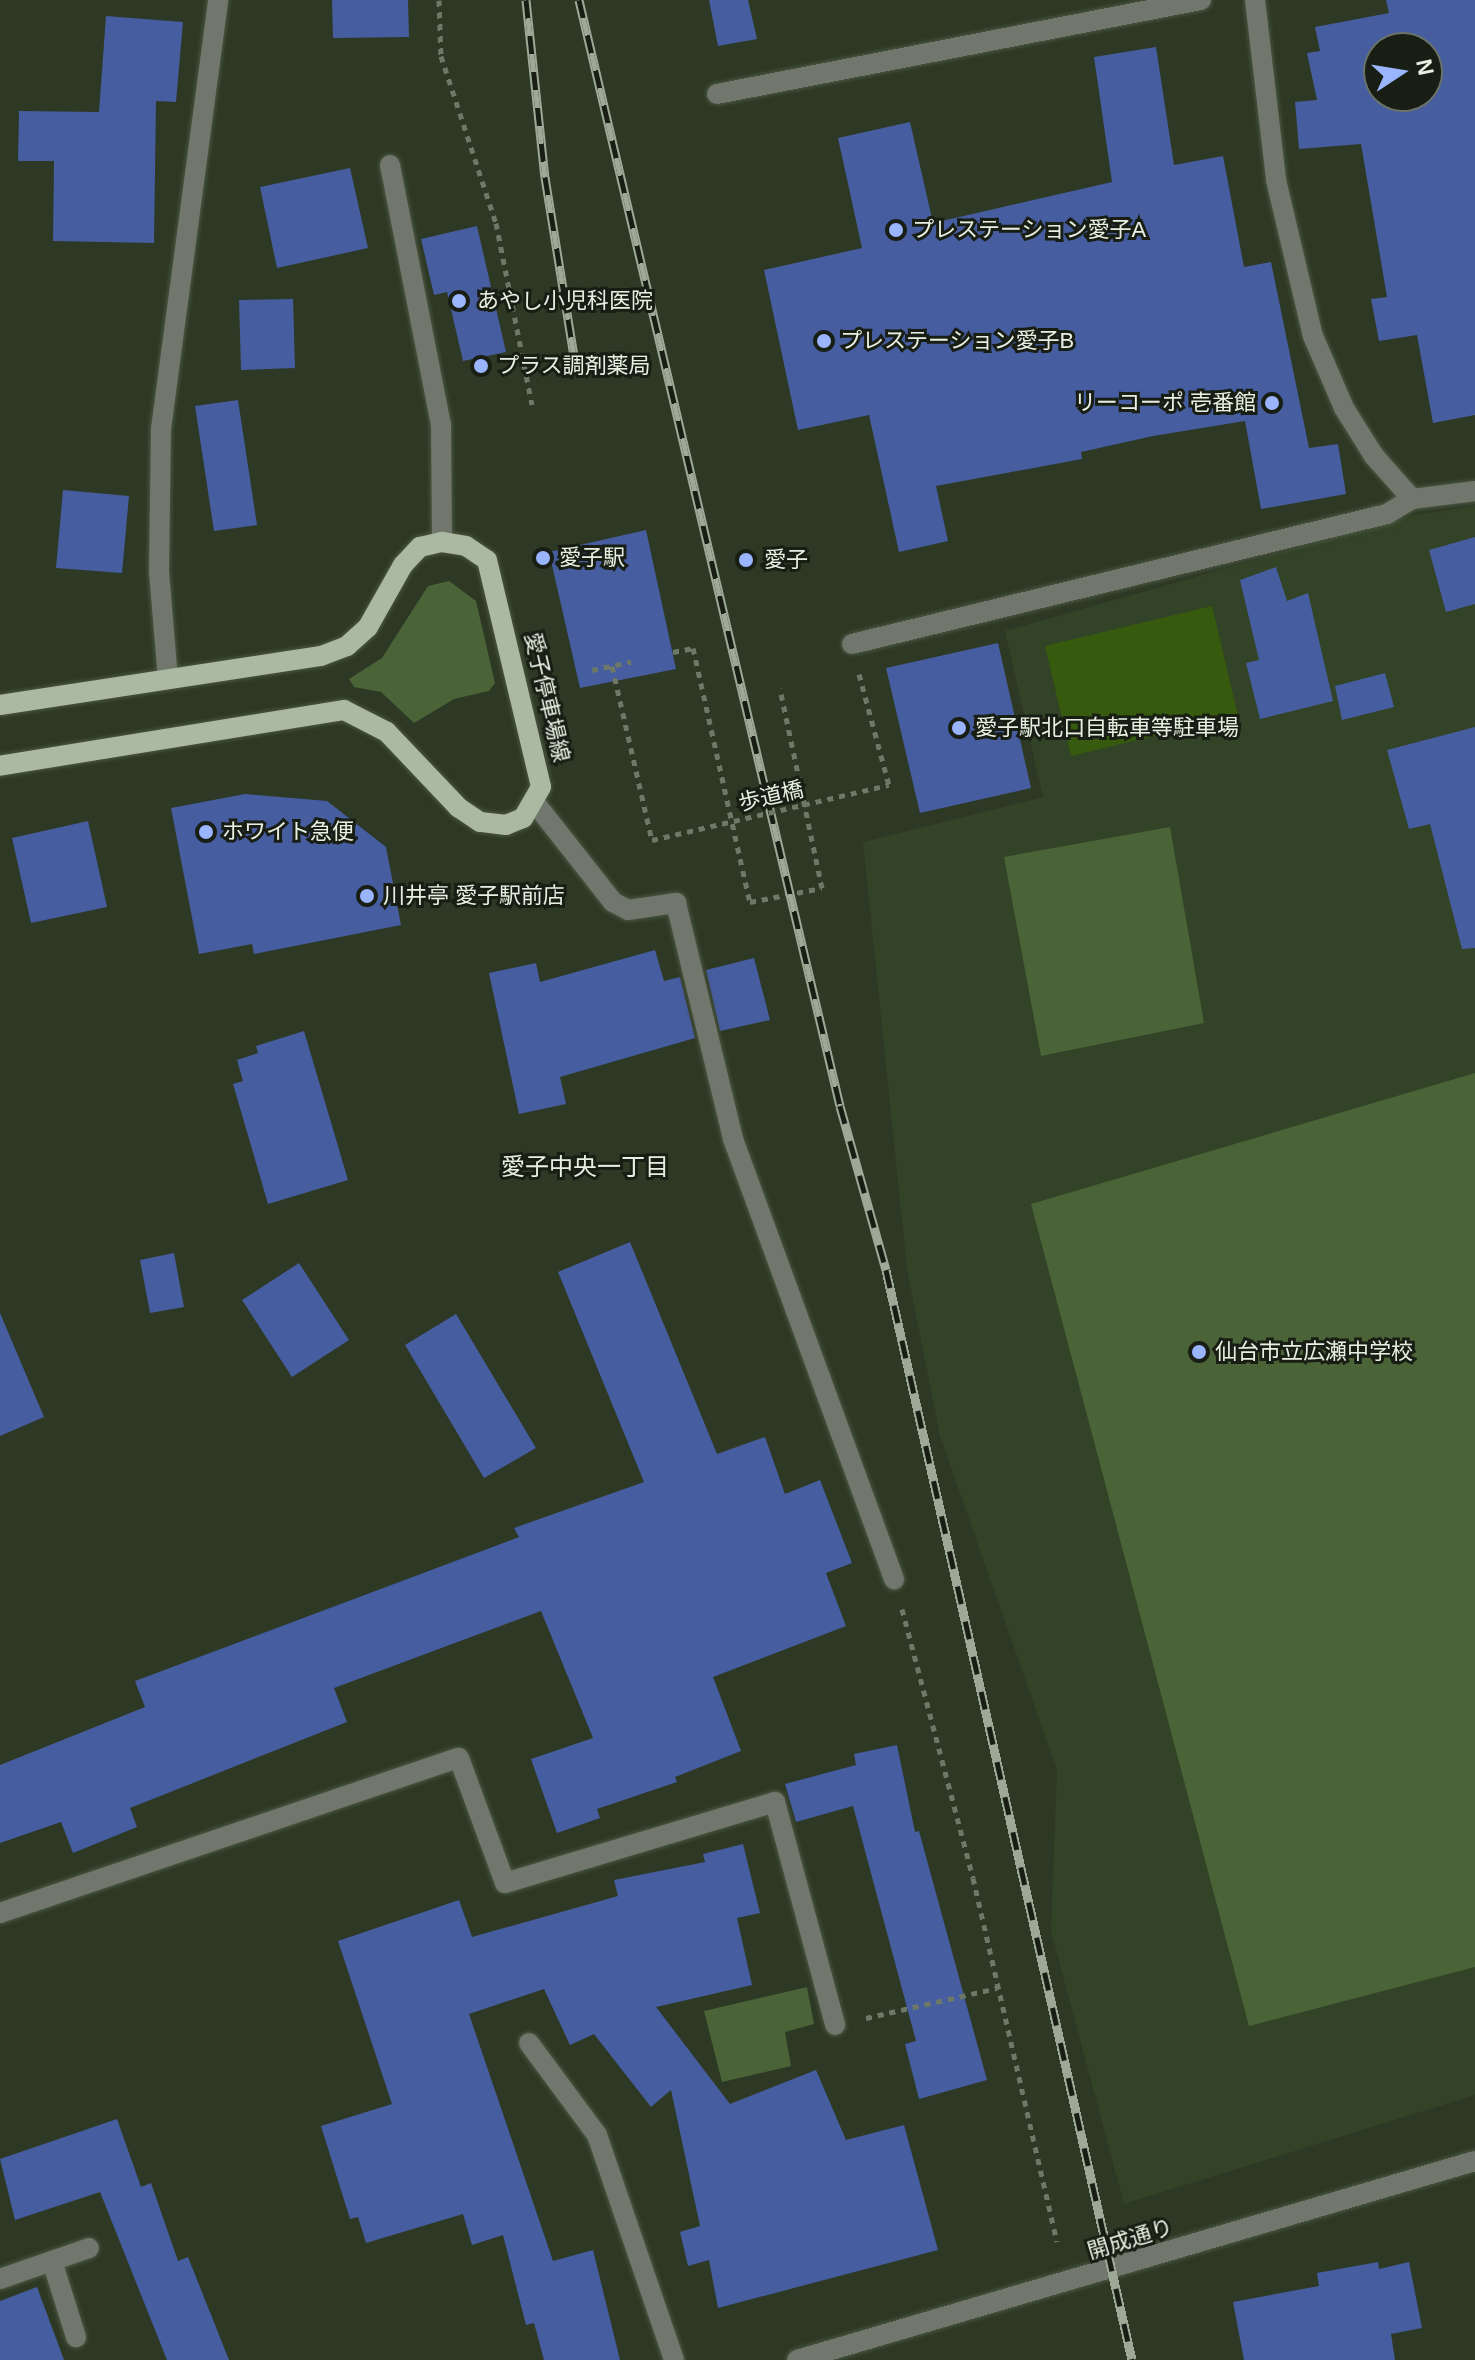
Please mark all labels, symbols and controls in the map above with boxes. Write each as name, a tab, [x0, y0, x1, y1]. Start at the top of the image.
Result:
north arrow	[1363, 32, 1443, 112]
text: N	[1411, 57, 1439, 78]
place label: プレステーション愛子A	[912, 217, 1147, 243]
marker: プレステーション愛子A	[887, 221, 905, 239]
place label: あやし小児科医院	[477, 288, 653, 314]
marker: あやし小児科医院	[448, 290, 470, 312]
place label: プレステーション愛子B	[840, 328, 1075, 354]
marker: プレステーション愛子B	[815, 332, 833, 350]
place label: プラス調剤薬局	[497, 353, 651, 379]
marker: プラス調剤薬局	[472, 357, 490, 375]
place label: リーコーポ 壱番館	[1074, 390, 1256, 416]
marker: リーコーポ 壱番館	[1263, 394, 1281, 412]
place label: 愛子駅	[559, 545, 625, 571]
place label: 愛子	[764, 547, 808, 573]
marker: 愛子駅	[534, 549, 552, 567]
marker: 愛子	[735, 549, 757, 571]
street label: 愛子停車場線	[519, 630, 575, 764]
place label: 愛子駅北口自転車等駐車場	[975, 715, 1239, 741]
marker: 愛子駅北口自転車等駐車場	[950, 719, 968, 737]
street label: 歩道橋	[736, 776, 806, 816]
place label: ホワイト急便	[222, 819, 354, 845]
marker: ホワイト急便	[197, 823, 215, 841]
place label: 川井亭 愛子駅前店	[383, 883, 565, 909]
marker: 川井亭 愛子駅前店	[358, 887, 376, 905]
district label: 愛子中央一丁目	[501, 1153, 669, 1181]
place label: 仙台市立広瀬中学校	[1215, 1339, 1413, 1365]
marker: 仙台市立広瀬中学校	[1190, 1343, 1208, 1361]
street label: 開成通り	[1084, 2214, 1176, 2264]

